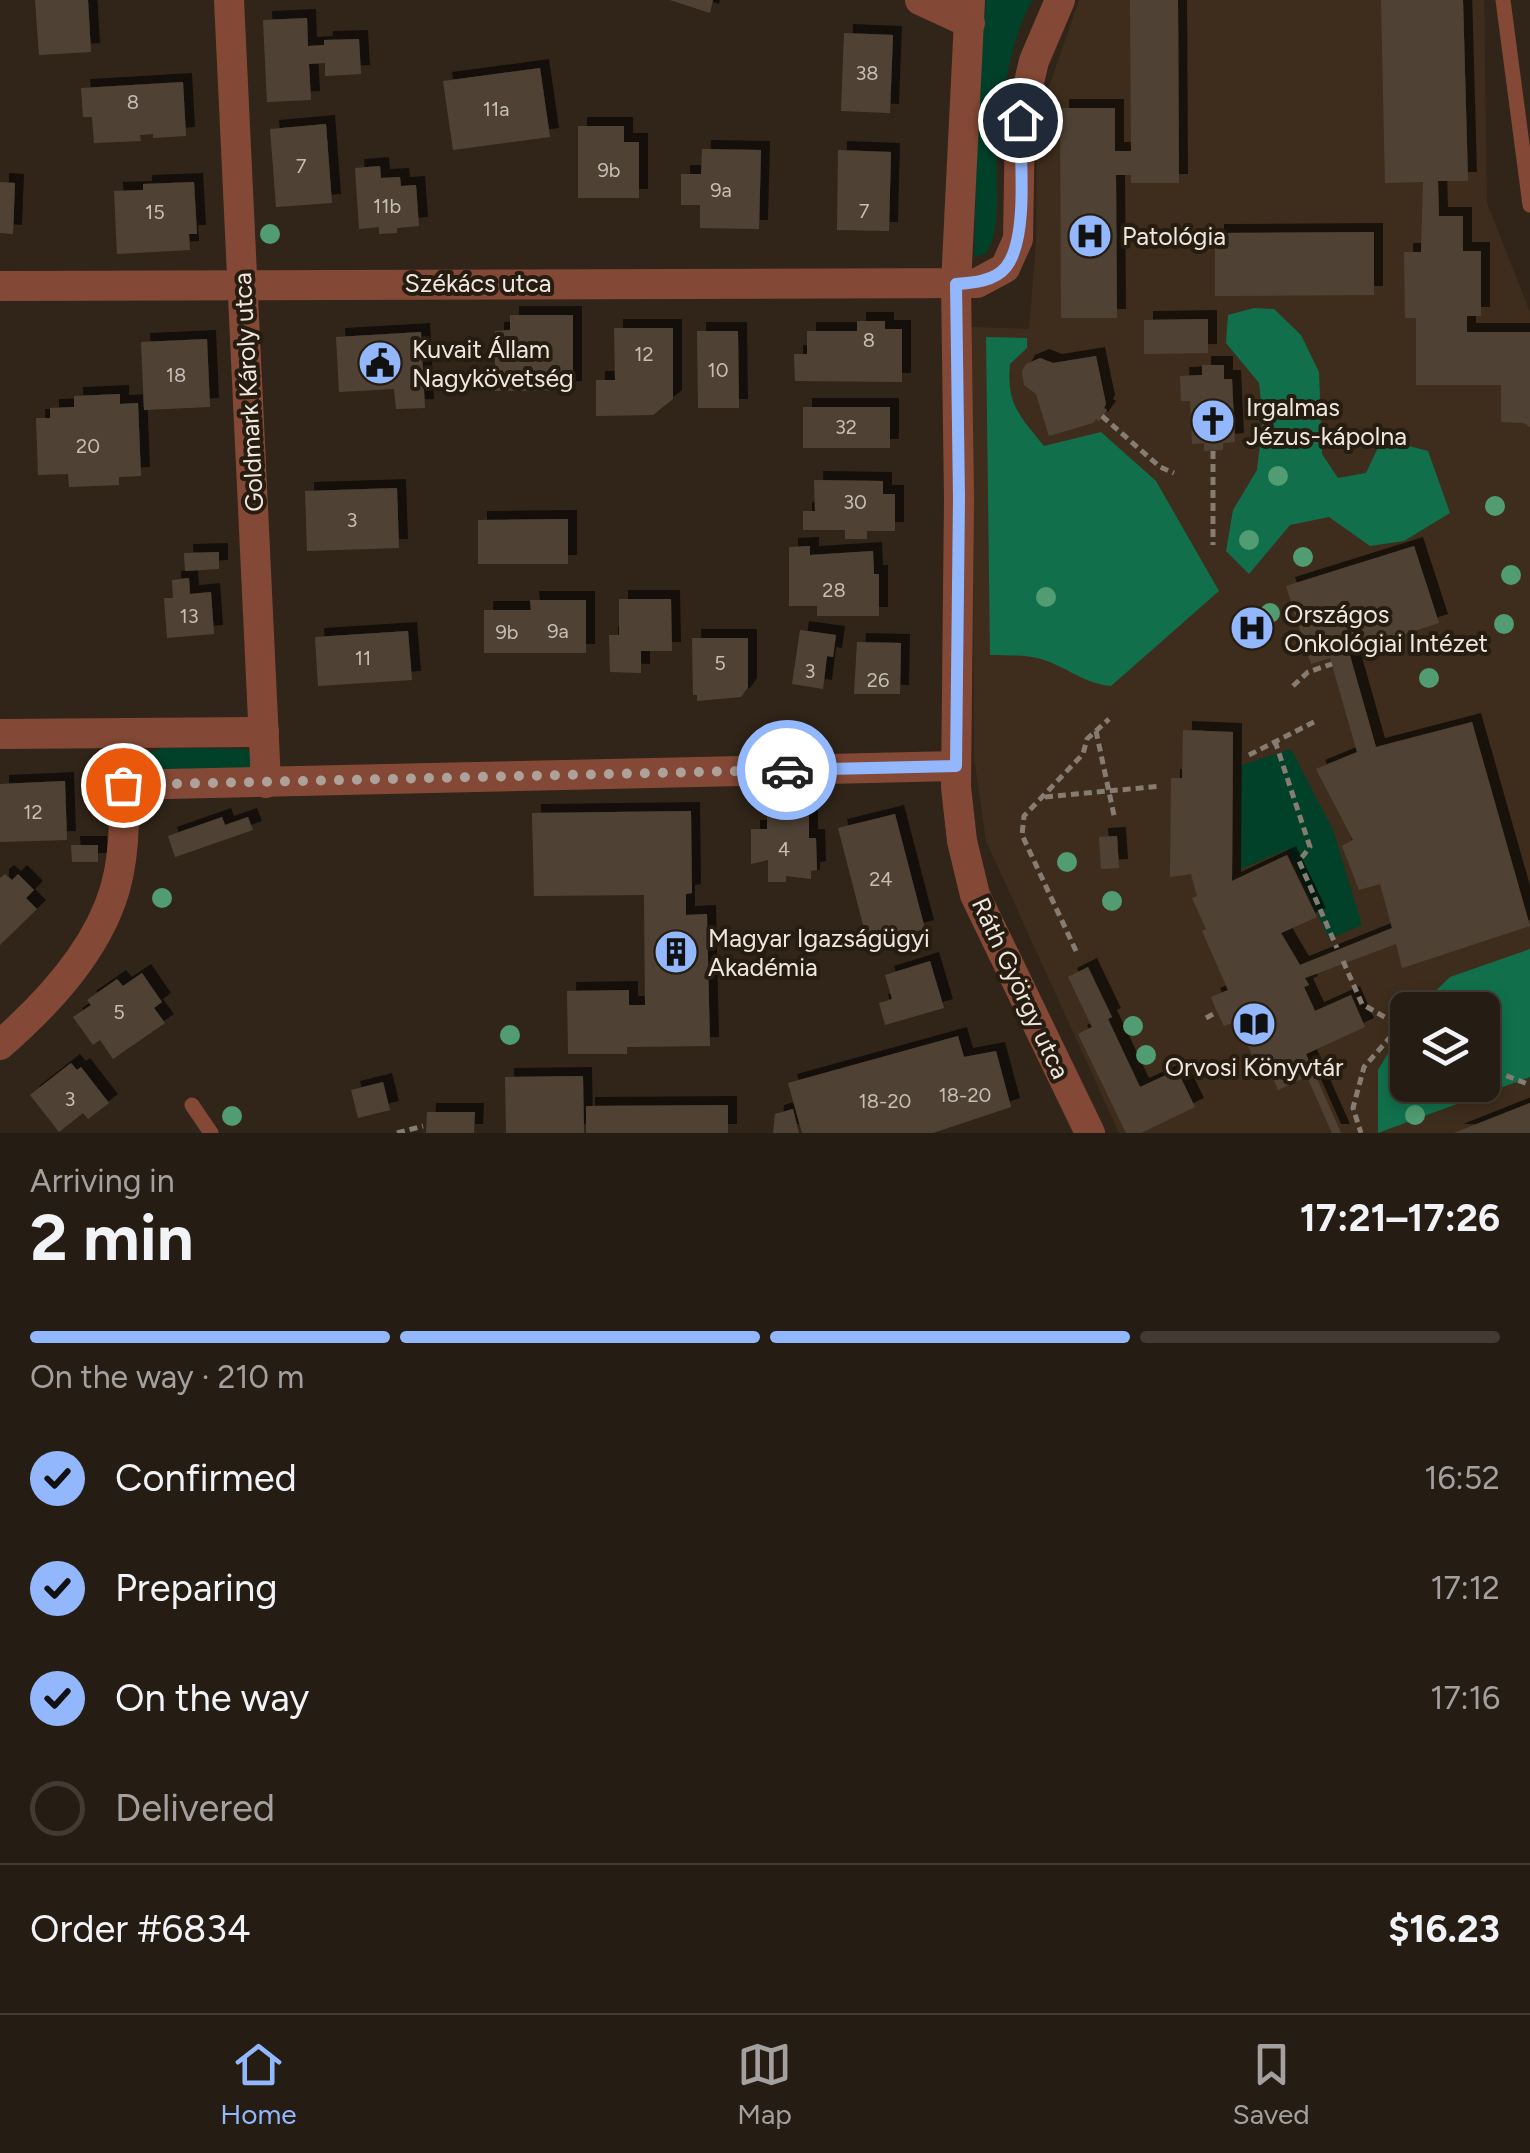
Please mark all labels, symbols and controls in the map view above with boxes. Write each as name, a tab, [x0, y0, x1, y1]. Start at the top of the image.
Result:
house number: 38	[855, 61, 879, 85]
pin	[978, 78, 1063, 163]
house number: 8	[127, 90, 139, 114]
icon: home	[993, 93, 1048, 148]
house number: 11a	[483, 97, 509, 121]
house number: 7	[296, 154, 307, 178]
house number: 9b	[597, 158, 621, 182]
house number: 9a	[710, 178, 732, 202]
house number: 11b	[373, 194, 401, 218]
house number: 7	[859, 199, 870, 223]
house number: 15	[145, 200, 165, 224]
hospital icon: Patológia	[1067, 213, 1113, 259]
place label: Patológia	[1122, 221, 1226, 251]
street label: Székács utca	[405, 268, 551, 298]
street label: Goldmark Károly utca	[227, 272, 269, 512]
house number: 8	[863, 328, 875, 352]
place label: Kuvait Állam Nagykövetség	[412, 334, 574, 393]
public building icon: Kuvait Állam Nagykövetség	[357, 340, 403, 386]
house number: 12	[634, 342, 654, 366]
house number: 10	[707, 358, 729, 382]
house number: 18	[166, 363, 186, 387]
place label: Irgalmas Jézus-kápolna	[1246, 392, 1407, 451]
church icon: Irgalmas Jézus-kápolna	[1190, 398, 1236, 444]
house number: 32	[835, 415, 857, 439]
house number: 20	[76, 434, 100, 458]
house number: 30	[843, 490, 867, 514]
house number: 3	[347, 508, 357, 532]
house number: 28	[822, 578, 846, 602]
place label: Országos Onkológiai Intézet	[1284, 599, 1488, 658]
house number: 13	[179, 604, 199, 628]
hospital icon: Országos Onkológiai Intézet	[1229, 605, 1275, 651]
house number: 9a	[547, 619, 569, 643]
house number: 9b	[495, 620, 519, 644]
house number: 11	[355, 646, 371, 670]
house number: 5	[714, 651, 726, 675]
house number: 3	[805, 659, 815, 683]
house number: 26	[867, 668, 889, 692]
courier	[737, 720, 837, 820]
pin	[81, 743, 166, 828]
icon: car	[760, 743, 815, 798]
icon: bag	[96, 758, 151, 813]
house number: 12	[23, 800, 43, 824]
house number: 4	[778, 837, 790, 861]
house number: 24	[869, 867, 893, 891]
street label: Ráth György utca	[966, 893, 1076, 1083]
place label: Magyar Igazságügyi Akadémia	[708, 923, 930, 982]
building icon: Magyar Igazságügyi Akadémia	[653, 929, 699, 975]
map controls	[1390, 992, 1500, 1102]
button: layers	[1390, 992, 1500, 1102]
house number: 5	[113, 1000, 125, 1024]
library icon: Orvosi Könyvtár	[1231, 1001, 1277, 1047]
place label: Orvosi Könyvtár	[1165, 1052, 1344, 1082]
house number: 18-20	[939, 1083, 991, 1107]
house number: 3	[65, 1087, 75, 1111]
house number: 18-20	[859, 1089, 911, 1113]
text: Arriving in	[30, 1162, 175, 1200]
text: 17:21–17:26	[1300, 1195, 1500, 1241]
text: 2 min	[30, 1198, 194, 1276]
text: On the way · 210 m	[30, 1358, 304, 1396]
icon: check	[30, 1451, 85, 1506]
text: Confirmed	[115, 1455, 297, 1501]
text: 16:52	[1424, 1459, 1500, 1497]
icon: check	[30, 1561, 85, 1616]
text: Preparing	[115, 1565, 277, 1611]
text: 17:12	[1430, 1569, 1500, 1607]
icon: check	[30, 1671, 85, 1726]
text: On the way	[115, 1675, 309, 1721]
text: 17:16	[1430, 1679, 1500, 1717]
text: Delivered	[115, 1785, 275, 1831]
text: Order #6834	[30, 1906, 251, 1952]
text: $16.23	[1388, 1906, 1500, 1952]
tab: Home	[220, 2037, 297, 2131]
tab: Map	[737, 2037, 792, 2131]
tab: Saved	[1233, 2037, 1310, 2131]

